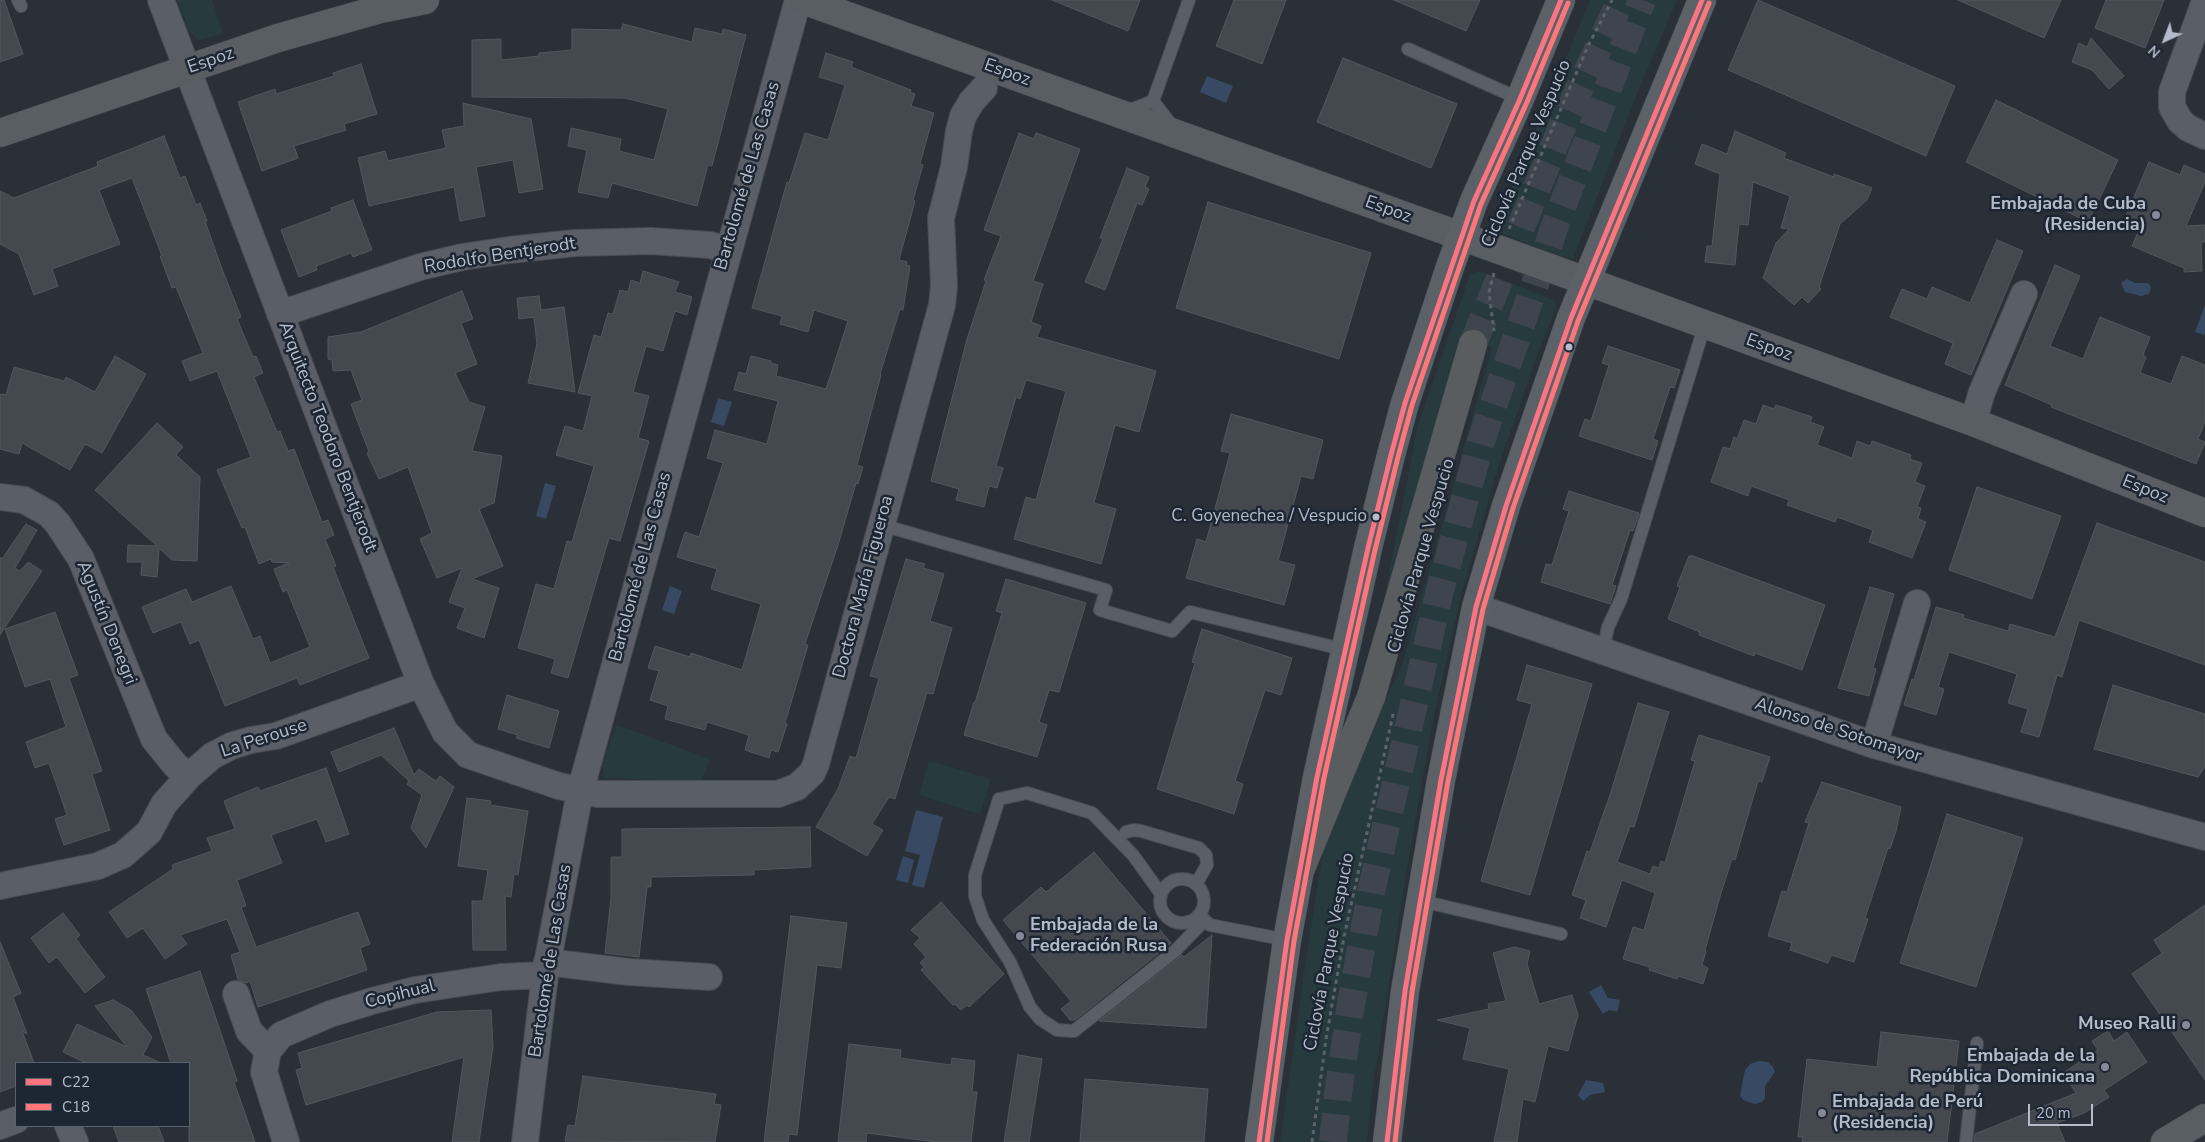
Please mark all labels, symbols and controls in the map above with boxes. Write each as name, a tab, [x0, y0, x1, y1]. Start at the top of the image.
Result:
north arrow	[2140, 15, 2190, 65]
text: N	[2144, 41, 2165, 62]
street label: Espoz	[185, 43, 237, 79]
street label: Espoz	[981, 55, 1033, 91]
street label: Ciclovía Parque Vespucio	[1478, 57, 1576, 251]
street label: Bartolomé de Las Casas	[711, 79, 785, 273]
street label: Espoz	[1362, 192, 1414, 228]
place label: Embajada de Cuba (Residencia)	[1990, 194, 2146, 236]
marker: Embajada de Cuba (Residencia)	[2150, 209, 2162, 221]
street label: Rodolfo Bentjerodt	[423, 233, 577, 279]
street label: Arquitecto Teodoro Bentjerodt	[273, 319, 381, 555]
street label: Espoz	[1743, 330, 1795, 366]
unlabelled marker	[1564, 342, 1574, 352]
street label: Ciclovía Parque Vespucio	[1384, 456, 1460, 656]
street label: Bartolomé de Las Casas	[605, 470, 677, 664]
street label: Espoz	[2119, 471, 2171, 509]
street label: Doctora María Figueroa	[829, 493, 899, 681]
place label: C. Goyenechea / Vespucio	[1171, 507, 1367, 527]
marker: C. Goyenechea / Vespucio	[1371, 512, 1381, 522]
street label: Agustín Denegri	[71, 558, 141, 688]
street label: Alonso de Sotomayor	[1752, 694, 1924, 768]
street label: La Perouse	[218, 715, 310, 763]
street label: Ciclovía Parque Vespucio	[1300, 851, 1360, 1053]
street label: Bartolomé de Las Casas	[525, 863, 577, 1059]
place label: Embajada de la Federación Rusa	[1030, 915, 1167, 958]
marker: Embajada de la Federación Rusa	[1014, 930, 1026, 942]
street label: Copihual	[363, 976, 437, 1014]
place label: Museo Ralli	[2078, 1014, 2176, 1036]
marker: Museo Ralli	[2180, 1019, 2192, 1031]
place label: Embajada de la República Dominicana	[1909, 1046, 2095, 1088]
marker: Embajada de la República Dominicana	[2099, 1061, 2111, 1073]
legend	[15, 1062, 190, 1127]
text: C22	[62, 1072, 90, 1092]
place label: Embajada de Perú (Residencia)	[1832, 1092, 1983, 1134]
scale bar	[2030, 1094, 2095, 1126]
text: C18	[62, 1097, 90, 1117]
text: 20 m	[2036, 1103, 2071, 1123]
marker: Embajada de Perú (Residencia)	[1816, 1107, 1828, 1119]

